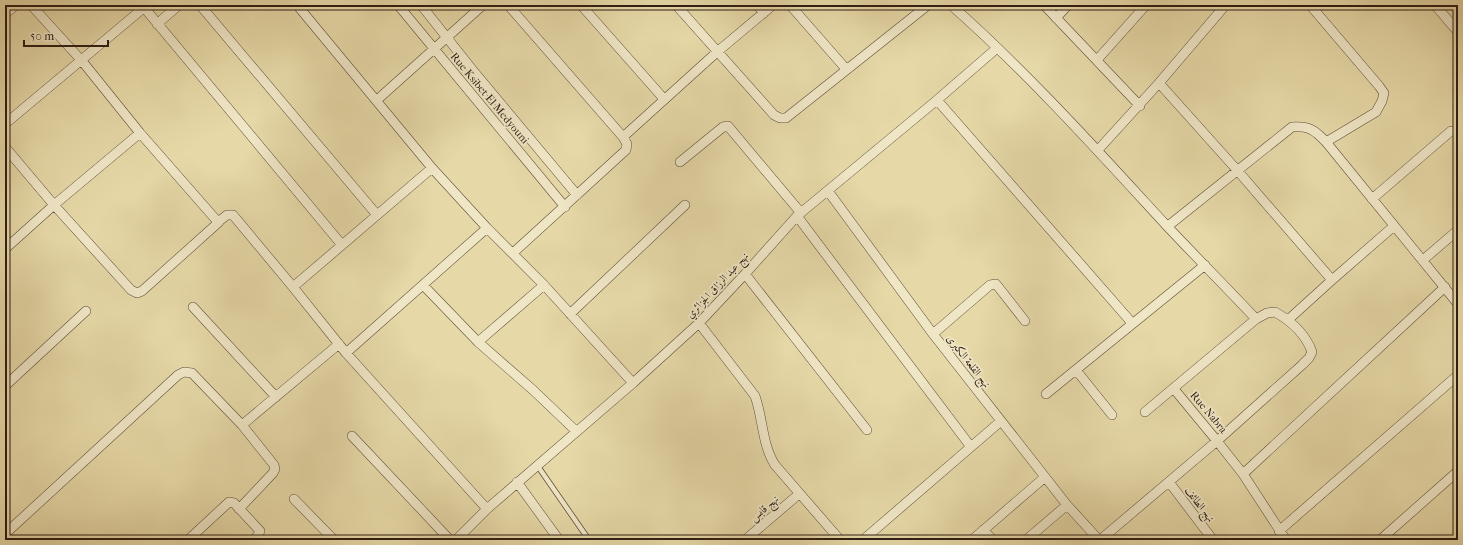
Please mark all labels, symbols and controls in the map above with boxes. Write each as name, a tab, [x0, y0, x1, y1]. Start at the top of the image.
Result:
scale bar	[24, 22, 108, 48]
text: 50 m	[30, 29, 54, 43]
street label: Rue Ksibet El Medyouni	[448, 50, 532, 147]
street label: نهج عبد الرزاق الجزائري	[683, 250, 754, 324]
street label: نهج القلعة الكبرى	[941, 332, 993, 393]
street label: Rue Nabra	[1187, 389, 1230, 437]
street label: نهج الطائف	[1179, 484, 1217, 527]
street label: نهج قابس	[747, 492, 784, 527]

